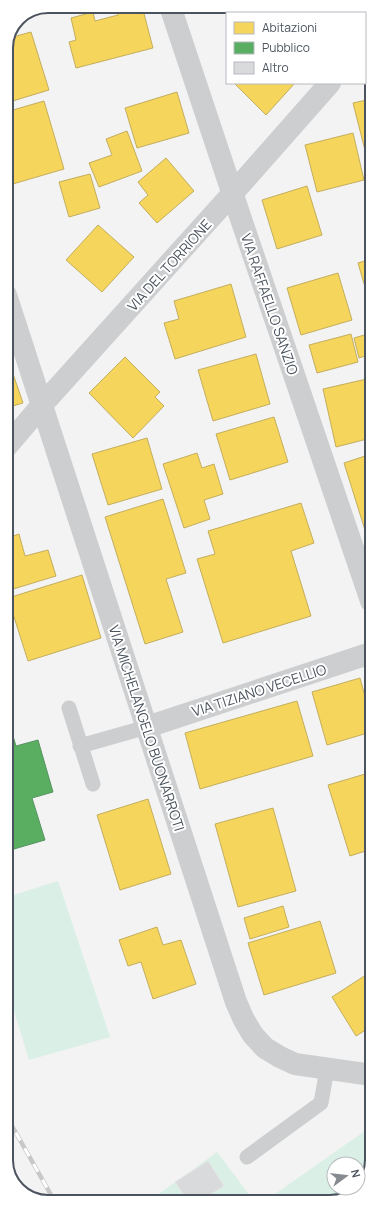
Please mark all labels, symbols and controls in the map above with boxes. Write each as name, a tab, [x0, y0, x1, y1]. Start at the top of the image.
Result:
legend	[226, 12, 366, 84]
text: Abitazioni	[262, 19, 317, 36]
text: Pubblico	[262, 39, 310, 56]
text: Altro	[262, 59, 289, 76]
street label: VIA DEL TORRIONE	[123, 215, 215, 315]
street label: VIA RAFFAELLO SANZIO	[237, 231, 303, 377]
street label: VIA MICHELANGELO BUONARROTI	[105, 623, 189, 833]
street label: VIA TIZIANO VECELLIO	[189, 659, 329, 721]
north arrow	[326, 1156, 366, 1196]
text: N	[348, 1168, 364, 1179]

